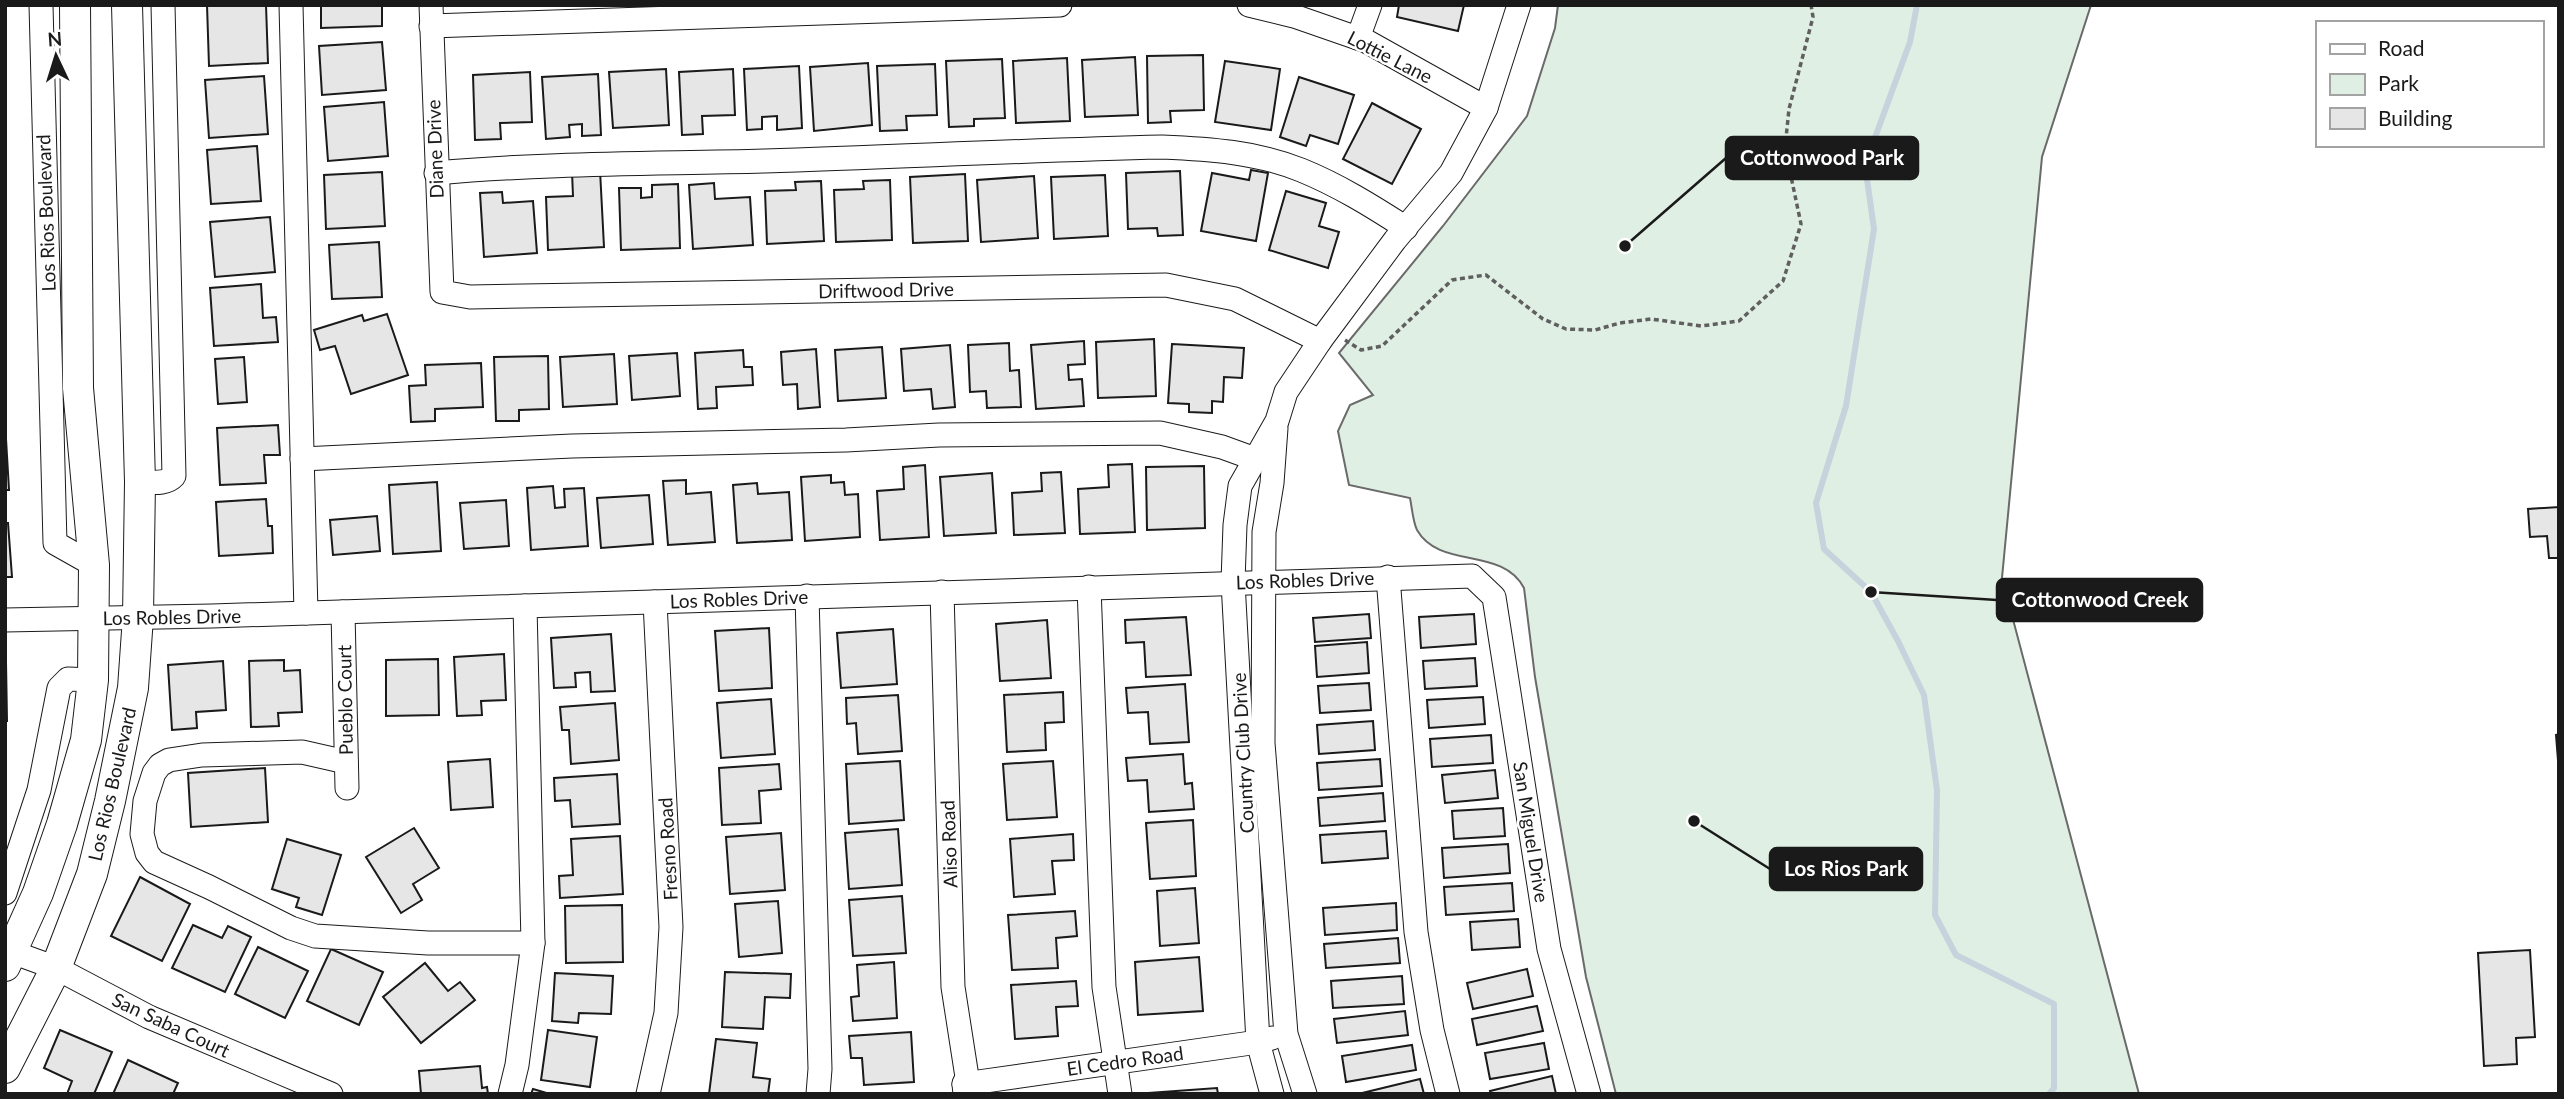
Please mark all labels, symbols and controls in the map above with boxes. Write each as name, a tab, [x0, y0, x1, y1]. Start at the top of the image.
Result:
north arrow	[21, 21, 91, 91]
legend	[2316, 21, 2543, 147]
street label: Lottie Lane	[1344, 25, 1436, 88]
text: N	[47, 27, 63, 51]
text: Road	[2378, 35, 2425, 60]
text: Park	[2378, 70, 2419, 95]
street label: Diane Drive	[421, 99, 448, 199]
text: Building	[2378, 105, 2453, 130]
street label: Los Rios Boulevard	[31, 134, 60, 292]
callout: Cottonwood Park	[1726, 137, 1918, 179]
text: Cottonwood Park	[1740, 144, 1905, 169]
street label: Driftwood Drive	[818, 277, 954, 302]
street label: Los Robles Drive	[1235, 566, 1375, 593]
callout: Cottonwood Creek	[1997, 579, 2202, 621]
street label: Los Robles Drive	[669, 585, 809, 612]
text: Cottonwood Creek	[2012, 586, 2189, 611]
street label: Los Robles Drive	[103, 604, 241, 629]
street label: Pueblo Court	[332, 644, 357, 755]
street label: Country Club Drive	[1227, 672, 1258, 834]
street label: Los Rios Boulevard	[83, 705, 140, 863]
street label: San Miguel Drive	[1509, 760, 1554, 904]
street label: Fresno Road	[653, 797, 682, 901]
street label: Aliso Road	[935, 800, 962, 888]
callout: Los Rios Park	[1770, 848, 1922, 890]
text: Los Rios Park	[1784, 855, 1909, 880]
street label: San Saba Court	[109, 987, 234, 1062]
street label: El Cedro Road	[1065, 1041, 1185, 1080]

